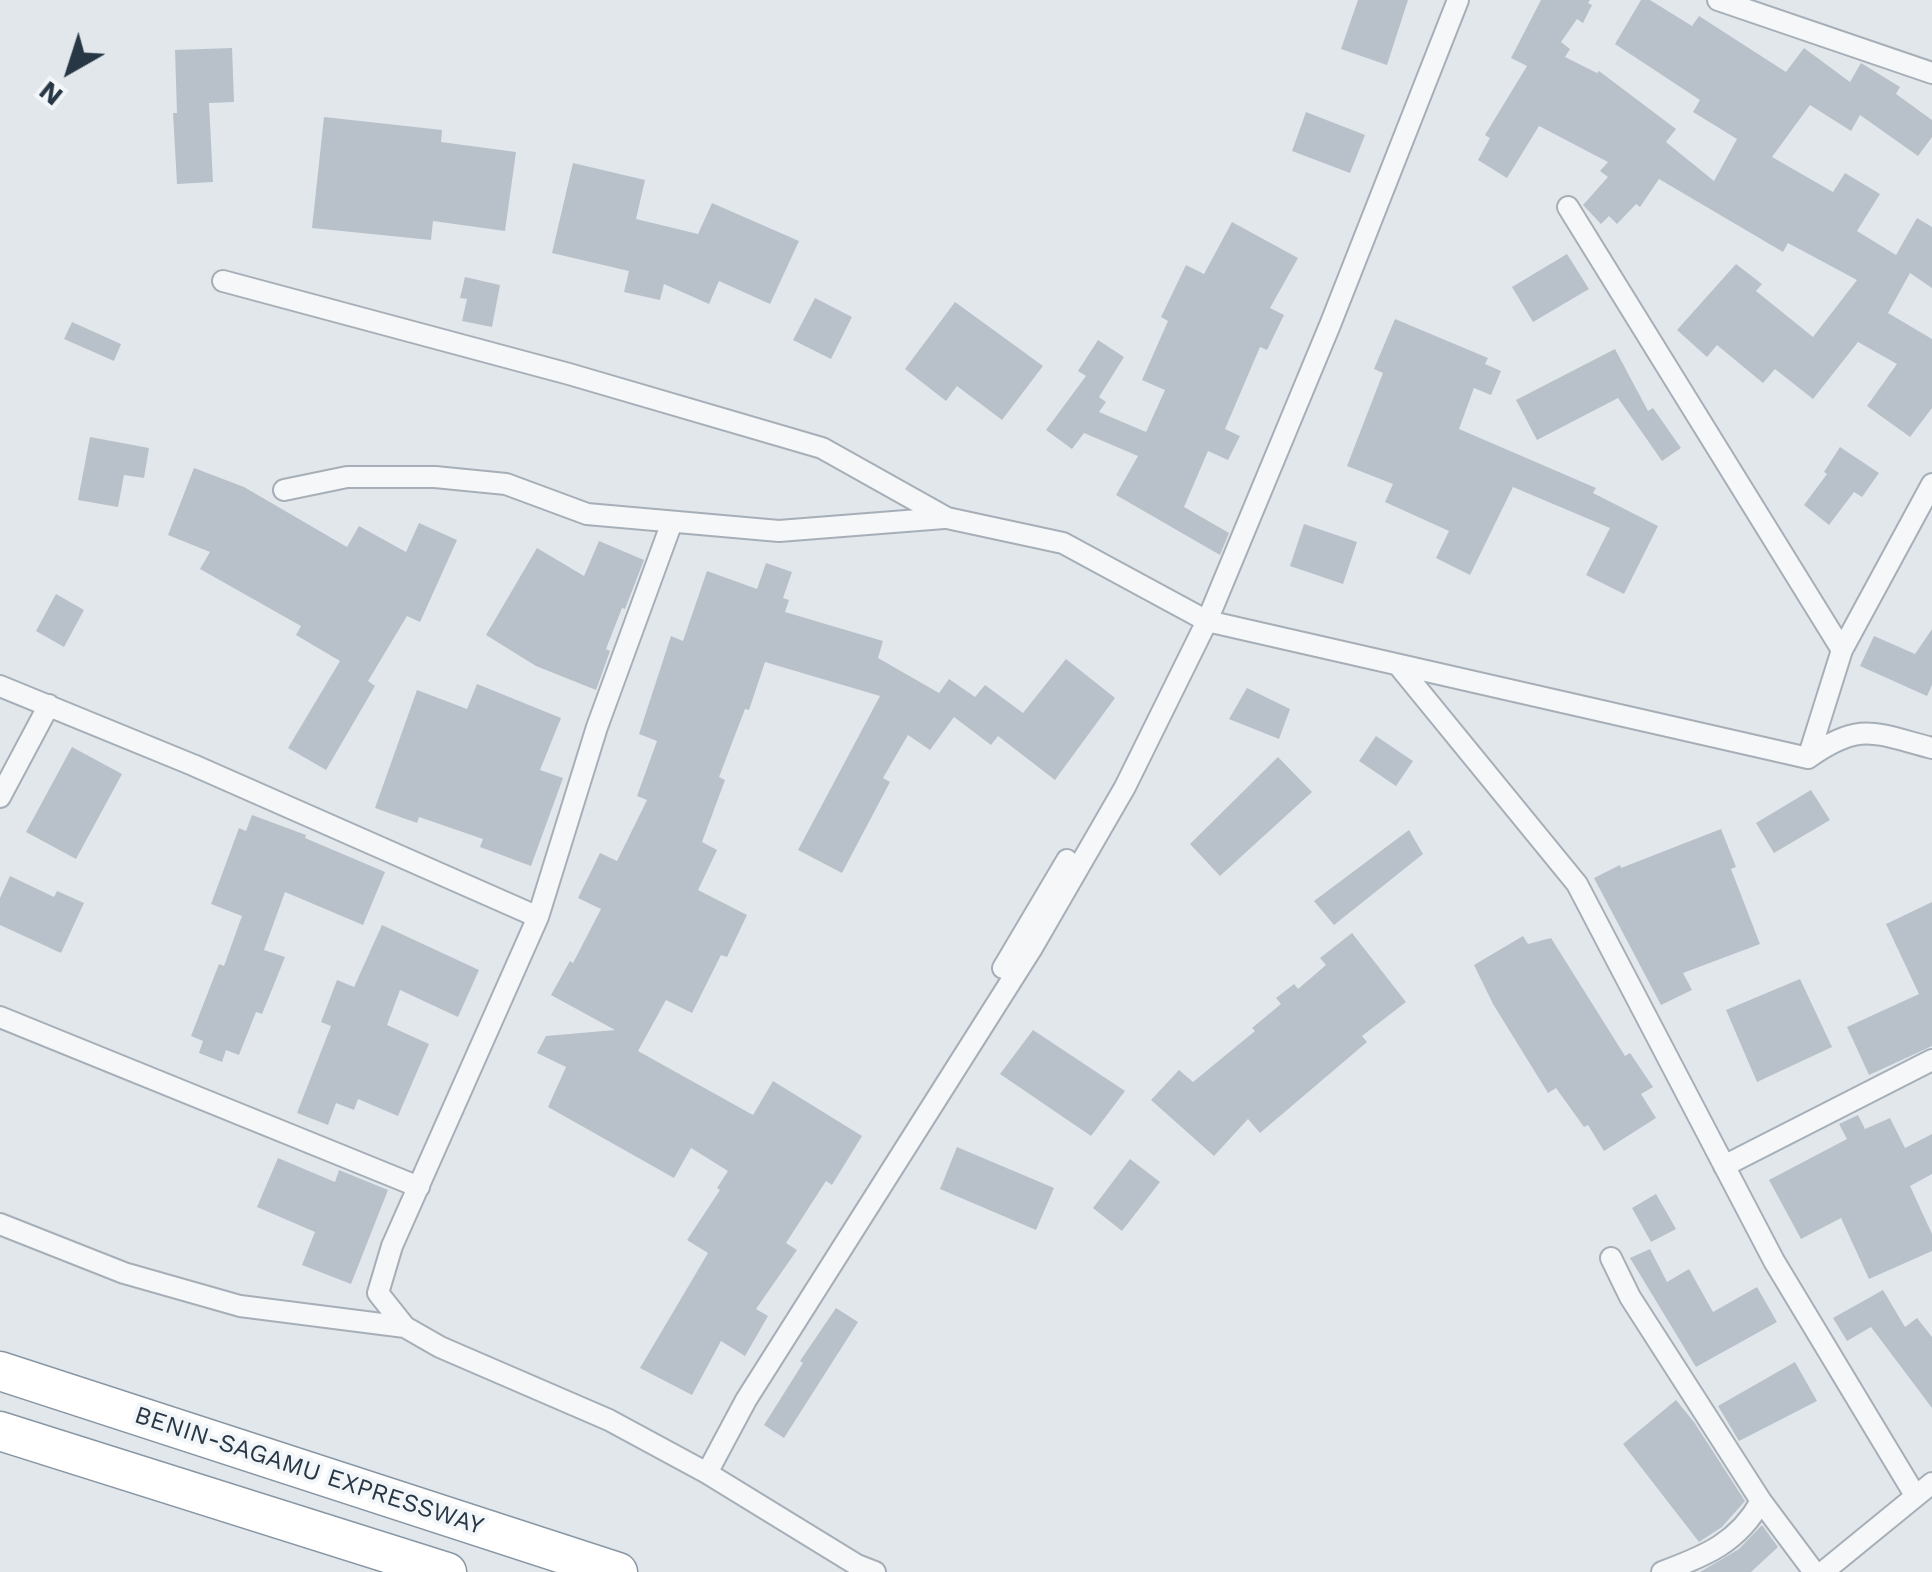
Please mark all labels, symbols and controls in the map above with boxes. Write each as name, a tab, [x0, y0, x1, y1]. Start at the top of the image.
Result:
north arrow	[20, 20, 120, 120]
text: N	[32, 74, 69, 113]
street label: BENIN-SAGAMU EXPRESSWAY	[131, 1400, 487, 1542]

